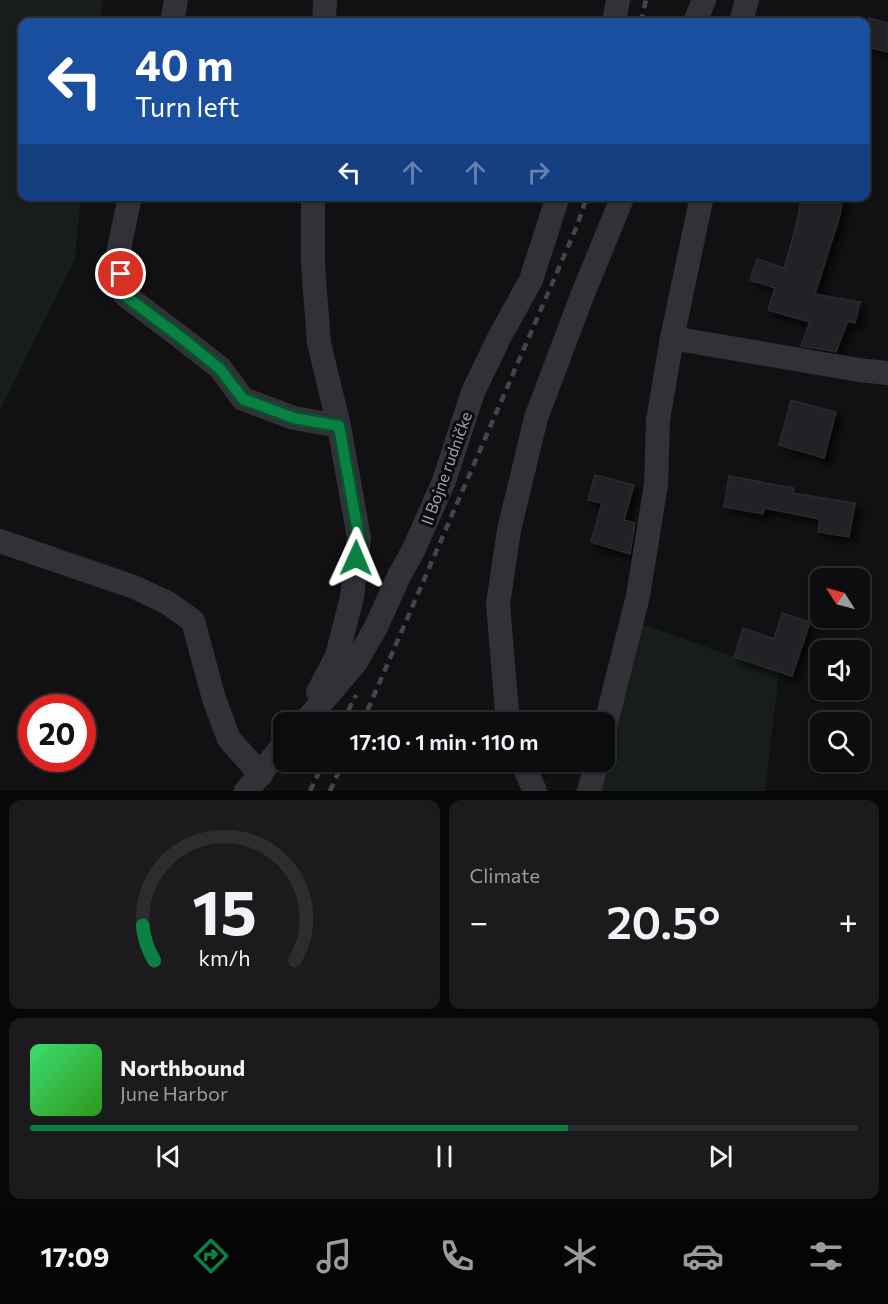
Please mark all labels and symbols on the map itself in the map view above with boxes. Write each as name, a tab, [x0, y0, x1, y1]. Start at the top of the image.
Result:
pin	[95, 248, 146, 299]
street label: II Bojne rudničke	[417, 409, 475, 527]
position arrow	[324, 526, 388, 590]
north arrow	[810, 568, 870, 628]
speed limit sign: 20	[18, 694, 96, 772]

